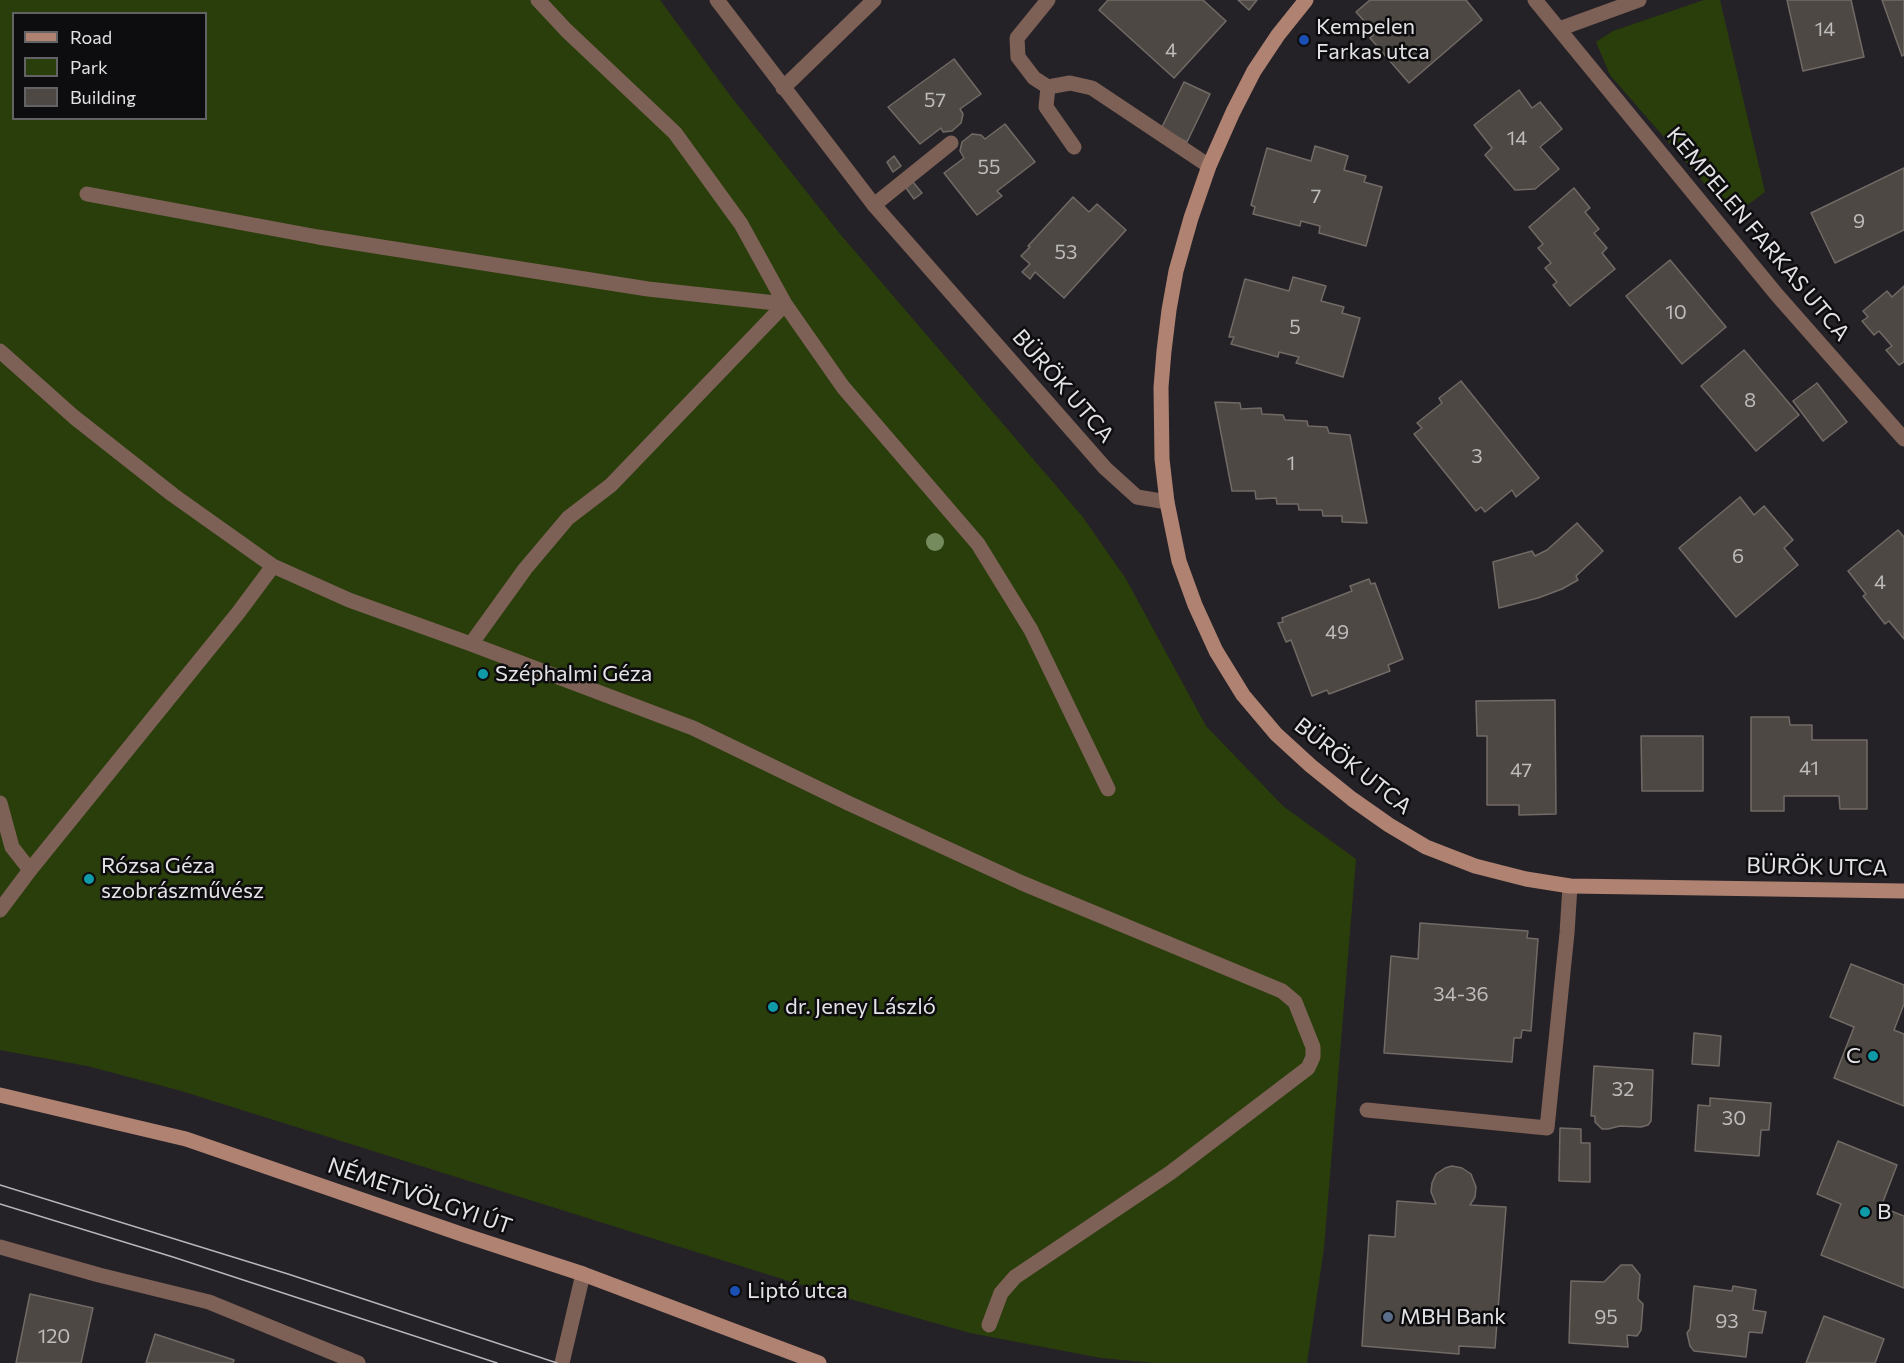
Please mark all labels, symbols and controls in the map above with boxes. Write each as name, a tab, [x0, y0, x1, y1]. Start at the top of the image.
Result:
legend	[12, 12, 207, 120]
place label: Kempelen Farkas utca	[1316, 14, 1430, 66]
house number: 14	[1815, 17, 1835, 41]
text: Road	[70, 26, 112, 48]
marker: Kempelen Farkas utca	[1297, 33, 1311, 47]
house number: 4	[1165, 38, 1177, 62]
text: Park	[70, 56, 108, 78]
text: Building	[70, 86, 136, 108]
house number: 57	[924, 88, 946, 112]
street label: KEMPELEN FARKAS UTCA	[1661, 122, 1855, 346]
house number: 14	[1507, 126, 1527, 150]
house number: 55	[978, 155, 1000, 179]
house number: 7	[1311, 184, 1321, 208]
house number: 9	[1853, 209, 1865, 233]
house number: 53	[1055, 240, 1077, 264]
house number: 10	[1665, 300, 1687, 324]
house number: 5	[1289, 315, 1301, 339]
street label: BÜRÖK UTCA	[1007, 324, 1119, 448]
house number: 8	[1744, 388, 1756, 412]
house number: 3	[1471, 444, 1483, 468]
house number: 1	[1287, 451, 1295, 475]
house number: 6	[1732, 544, 1744, 568]
house number: 4	[1874, 570, 1886, 594]
house number: 49	[1325, 620, 1349, 644]
place label: Széphalmi Géza	[495, 661, 652, 687]
marker: Széphalmi Géza	[476, 667, 490, 681]
street label: BÜRÖK UTCA	[1289, 712, 1417, 820]
house number: 41	[1799, 756, 1819, 780]
house number: 47	[1510, 758, 1532, 782]
place label: Rózsa Géza szobrászművész	[101, 853, 264, 904]
street label: BÜRÖK UTCA	[1746, 853, 1888, 881]
marker: Rózsa Géza szobrászművész	[82, 872, 96, 886]
house number: 34-36	[1433, 982, 1489, 1006]
place label: dr. Jeney László	[785, 994, 936, 1020]
marker: dr. Jeney László	[766, 1000, 780, 1014]
place label: C	[1846, 1043, 1861, 1069]
marker: C	[1866, 1049, 1880, 1063]
house number: 32	[1612, 1077, 1634, 1101]
house number: 30	[1722, 1106, 1746, 1130]
street label: NÉMETVÖLGYI ÚT	[324, 1152, 516, 1240]
place label: B	[1877, 1199, 1891, 1225]
marker: B	[1858, 1205, 1872, 1219]
place label: Liptó utca	[747, 1278, 848, 1304]
marker: Liptó utca	[728, 1284, 742, 1298]
place label: MBH Bank	[1400, 1304, 1506, 1330]
house number: 95	[1594, 1305, 1618, 1329]
house number: 93	[1715, 1309, 1739, 1333]
marker: MBH Bank	[1381, 1310, 1395, 1324]
house number: 120	[38, 1324, 70, 1348]

